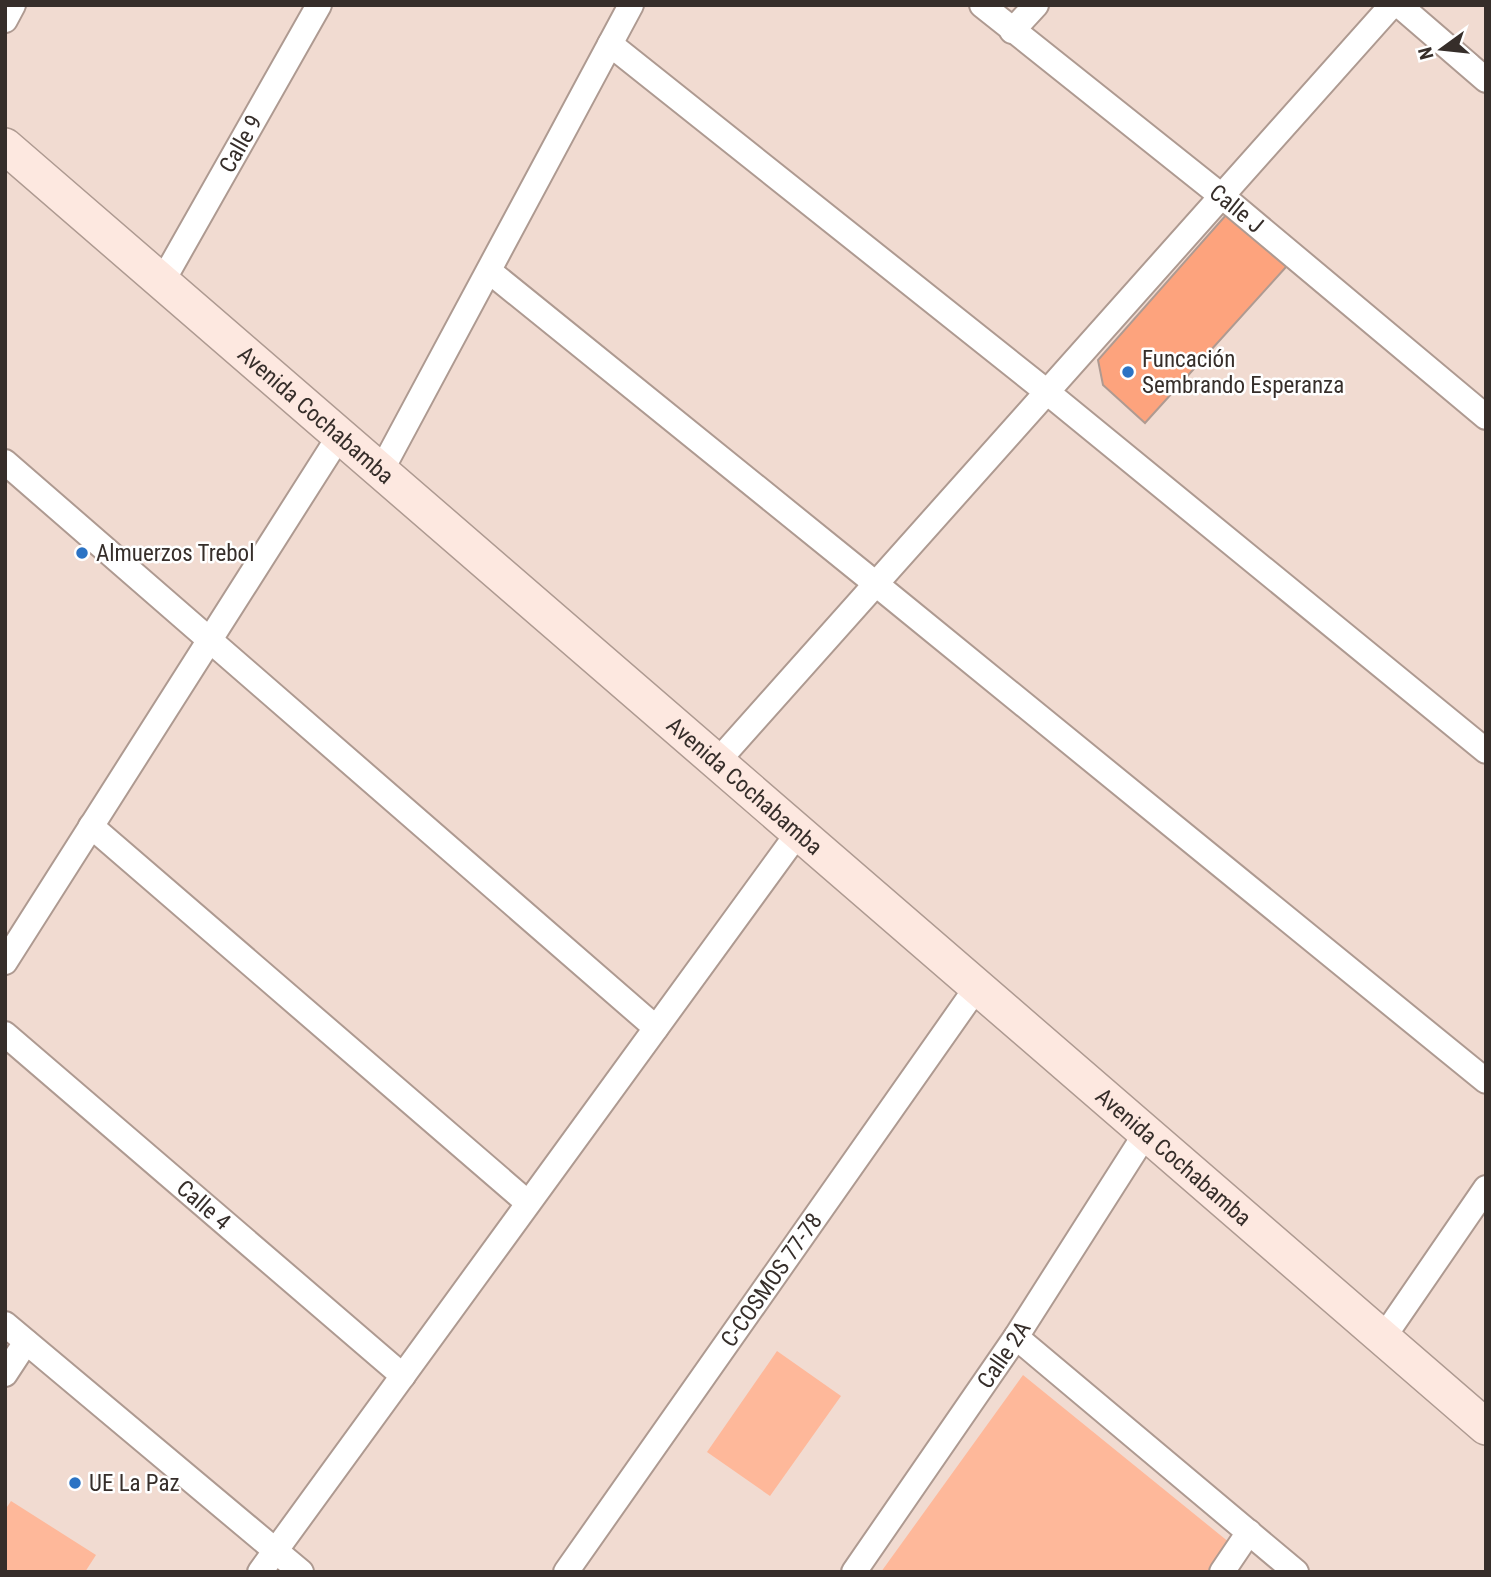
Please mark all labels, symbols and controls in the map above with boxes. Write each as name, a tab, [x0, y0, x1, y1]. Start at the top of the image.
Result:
north arrow	[1407, 14, 1477, 84]
text: N	[1413, 45, 1439, 62]
street label: Calle 9	[214, 110, 268, 178]
street label: Calle J	[1204, 179, 1269, 239]
street label: Avenida Cochabamba	[232, 341, 399, 490]
place label: Funcación Sembrando Esperanza	[1142, 346, 1344, 399]
marker: Funcación Sembrando Esperanza	[1120, 364, 1136, 380]
place label: Almuerzos Trebol	[96, 540, 254, 567]
marker: Almuerzos Trebol	[74, 545, 90, 561]
street label: Avenida Cochabamba	[661, 712, 828, 861]
street label: Avenida Cochabamba	[1090, 1083, 1256, 1232]
street label: Calle 4	[171, 1175, 236, 1236]
street label: C-COSMOS 77-78	[715, 1208, 828, 1352]
street label: Calle 2A	[972, 1316, 1037, 1394]
place label: UE La Paz	[89, 1470, 180, 1497]
marker: UE La Paz	[67, 1475, 83, 1491]

